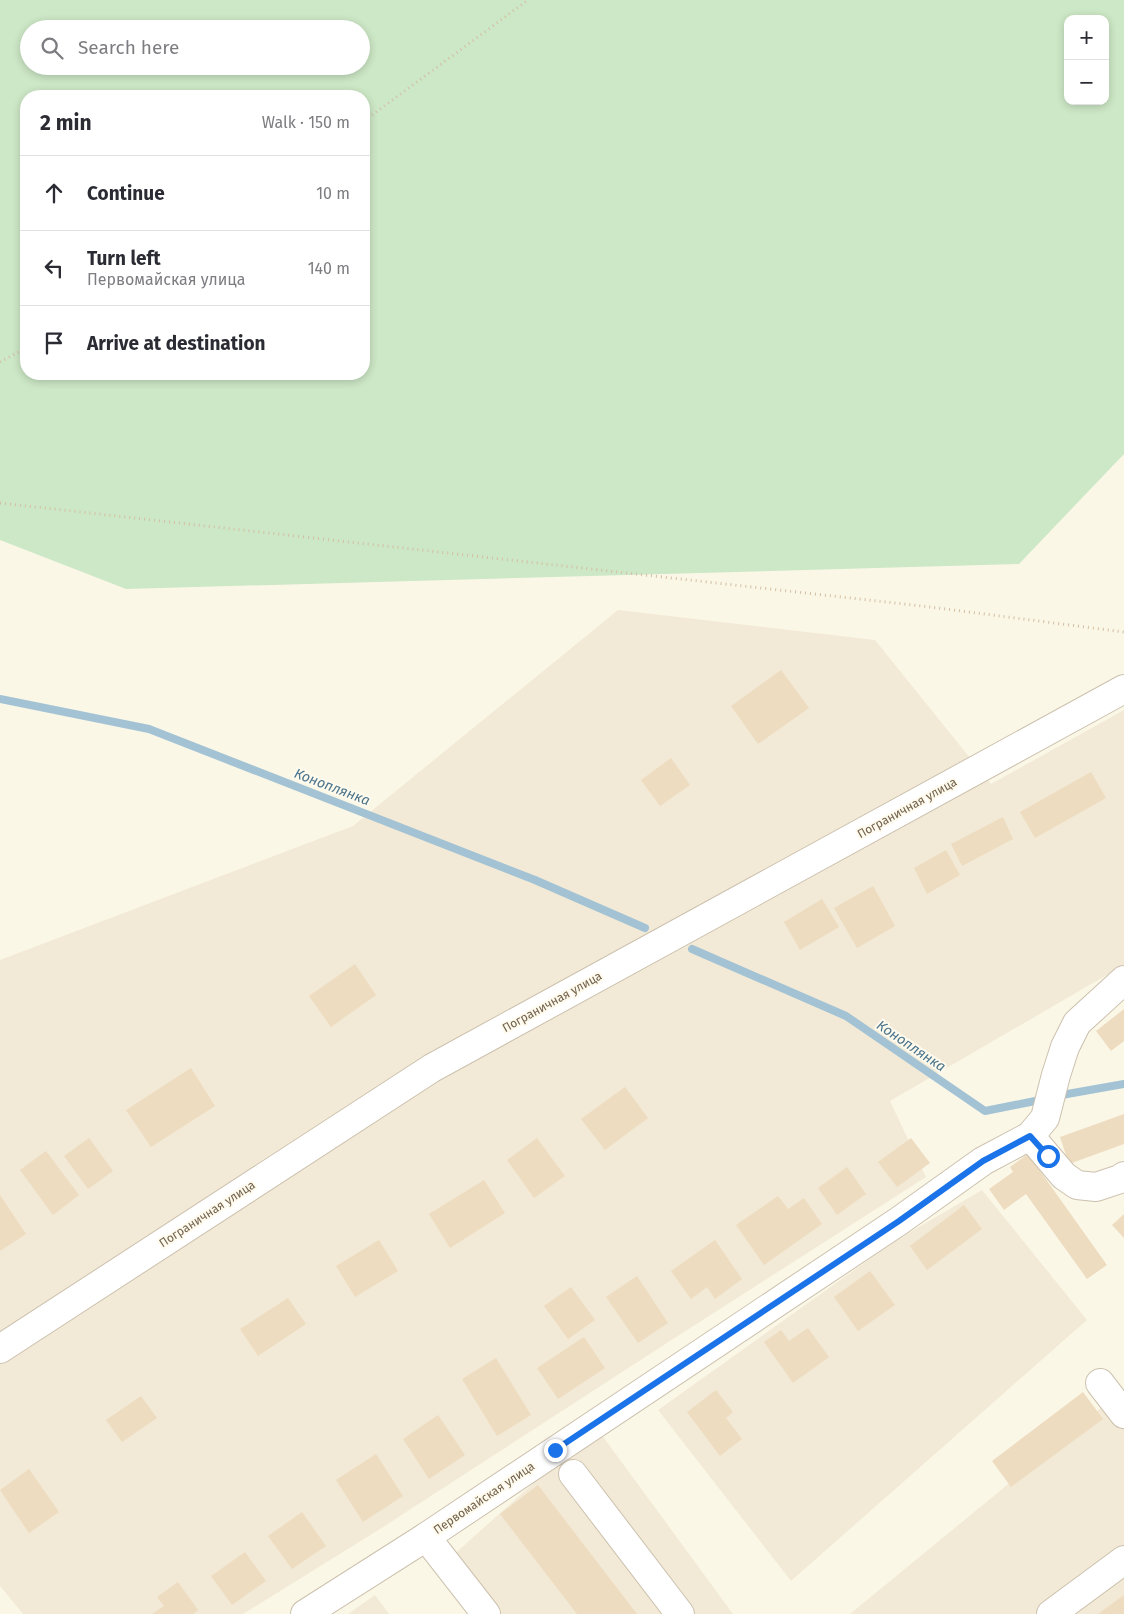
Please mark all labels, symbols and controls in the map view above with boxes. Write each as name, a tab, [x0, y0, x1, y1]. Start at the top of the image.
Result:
map controls	[1064, 15, 1109, 105]
button: +	[1064, 15, 1109, 60]
search box	[20, 20, 370, 75]
icon: search	[38, 34, 66, 62]
text: Search here	[78, 36, 179, 59]
button: −	[1064, 60, 1109, 105]
text: 2 min	[40, 110, 92, 136]
text: Walk · 150 m	[262, 113, 350, 132]
icon: ahead	[40, 179, 68, 207]
text: Continue	[87, 182, 165, 205]
text: 10 m	[316, 184, 350, 203]
text: Turn left	[87, 247, 161, 270]
icon: left	[40, 254, 68, 282]
text: 140 m	[308, 259, 350, 278]
text: Первомайская улица	[87, 270, 245, 289]
icon: arrive	[40, 329, 68, 357]
text: Arrive at destination	[87, 332, 266, 355]
water label: Коноплянка	[292, 765, 372, 809]
street label: Пограничная улица	[855, 775, 959, 841]
street label: Пограничная улица	[500, 969, 604, 1035]
water label: Коноплянка	[873, 1017, 949, 1075]
route start	[1037, 1145, 1060, 1168]
street label: Пограничная улица	[156, 1178, 258, 1250]
route end	[544, 1439, 567, 1462]
street label: Первомайская улица	[431, 1459, 537, 1537]

